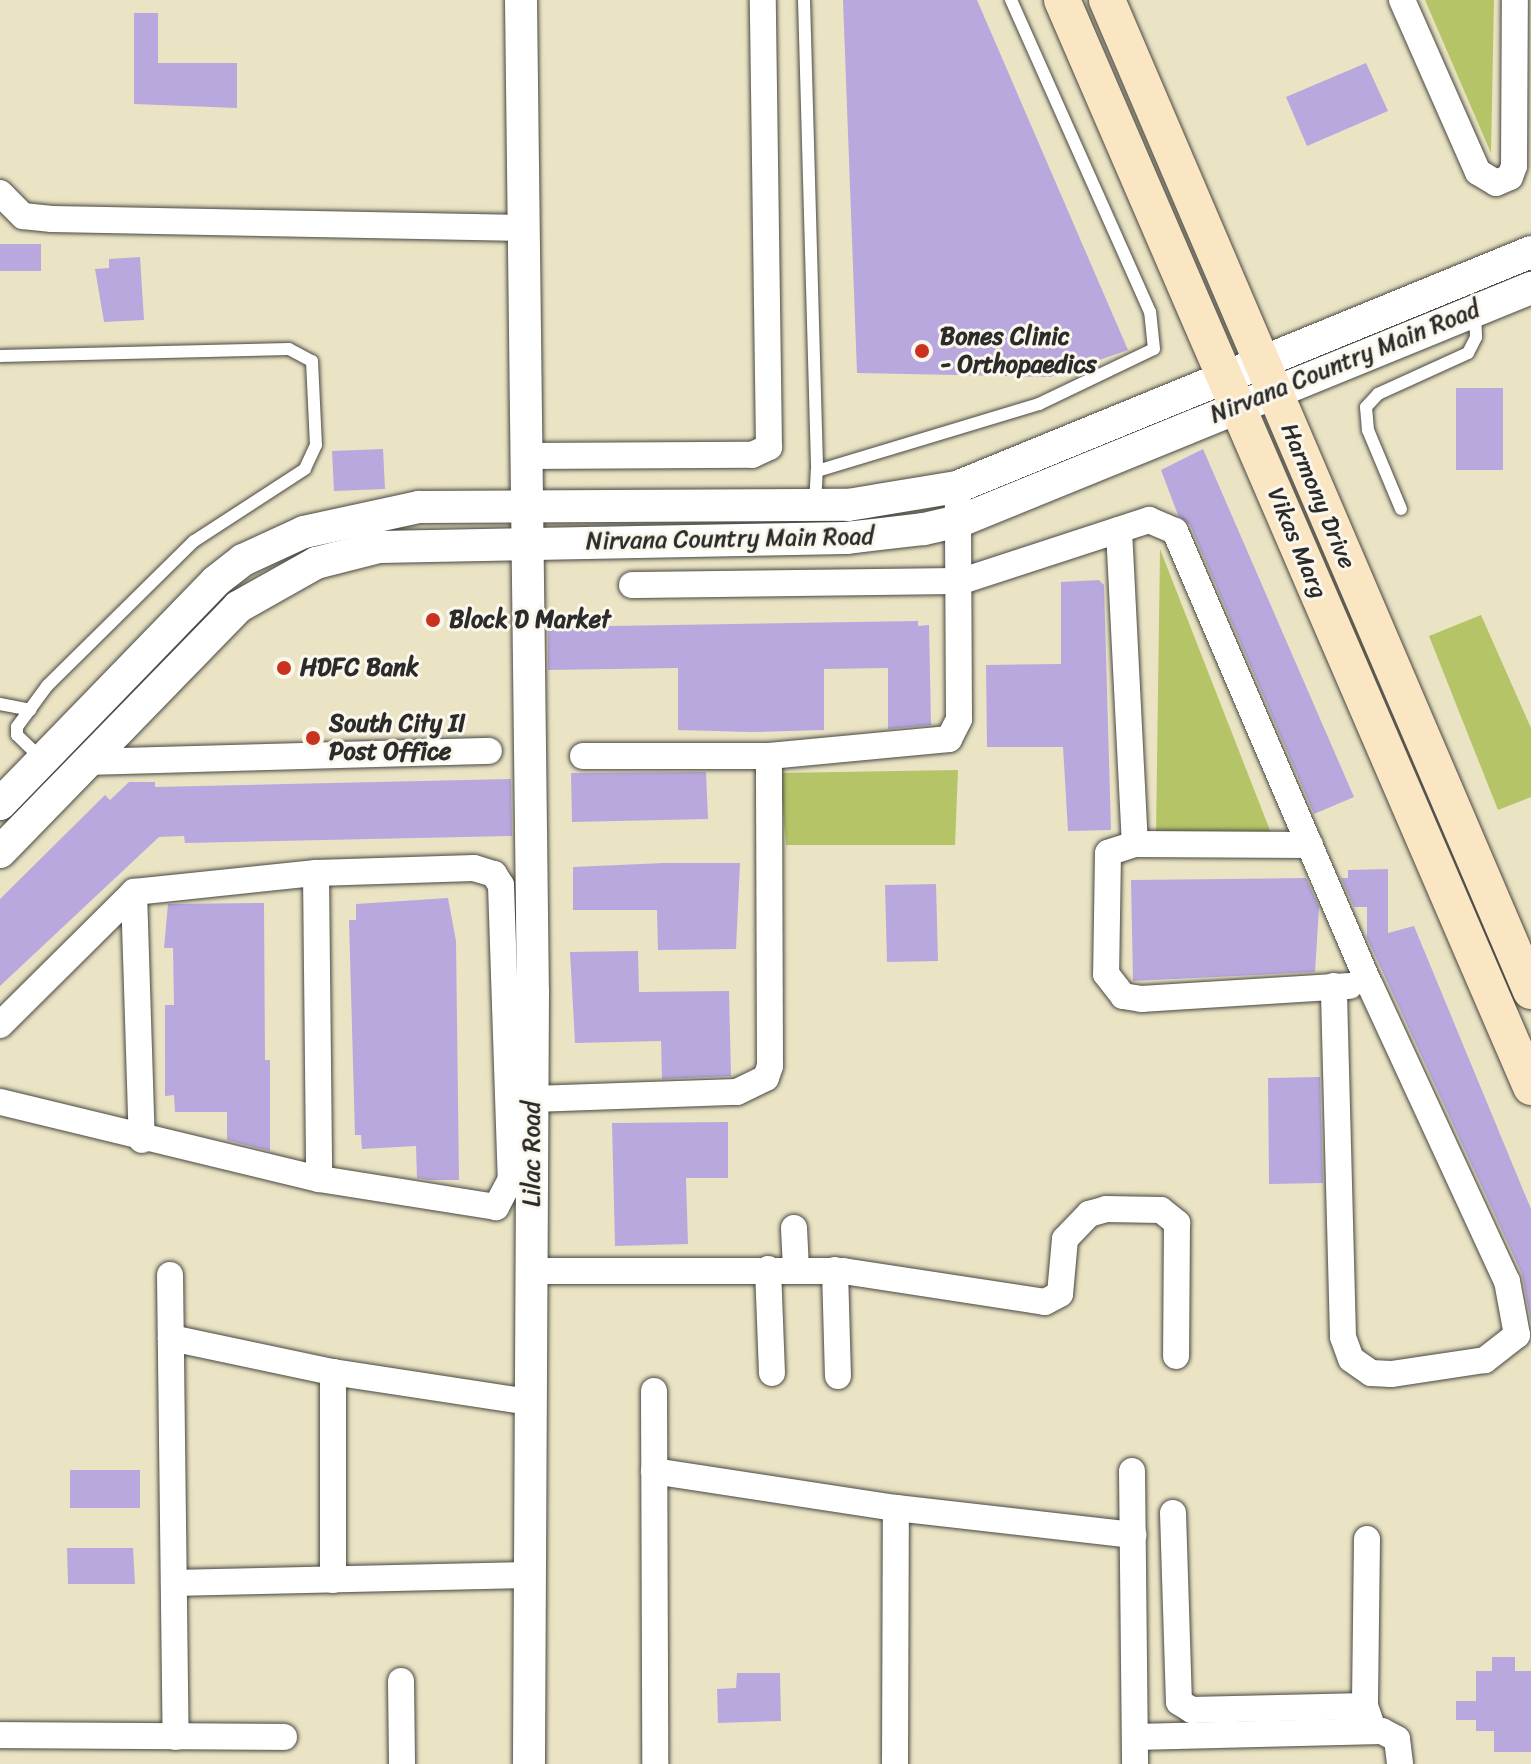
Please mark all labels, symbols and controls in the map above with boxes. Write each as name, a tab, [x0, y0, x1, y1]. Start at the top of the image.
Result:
street label: Nirvana Country Main Road	[1206, 295, 1484, 429]
place label: Bones Clinic - Orthopaedics	[940, 323, 1097, 379]
marker: Bones Clinic - Orthopaedics	[911, 340, 933, 362]
street label: Harmony Drive	[1274, 419, 1362, 573]
street label: Vikas Marg	[1261, 484, 1333, 602]
street label: Nirvana Country Main Road	[586, 522, 874, 556]
place label: Block D Market	[449, 606, 611, 634]
marker: Block D Market	[424, 611, 442, 629]
place label: HDFC Bank	[300, 654, 419, 682]
marker: HDFC Bank	[275, 659, 293, 677]
place label: South City II Post Office	[329, 710, 466, 766]
marker: South City II Post Office	[304, 729, 322, 747]
street label: Lilac Road	[518, 1101, 546, 1207]

